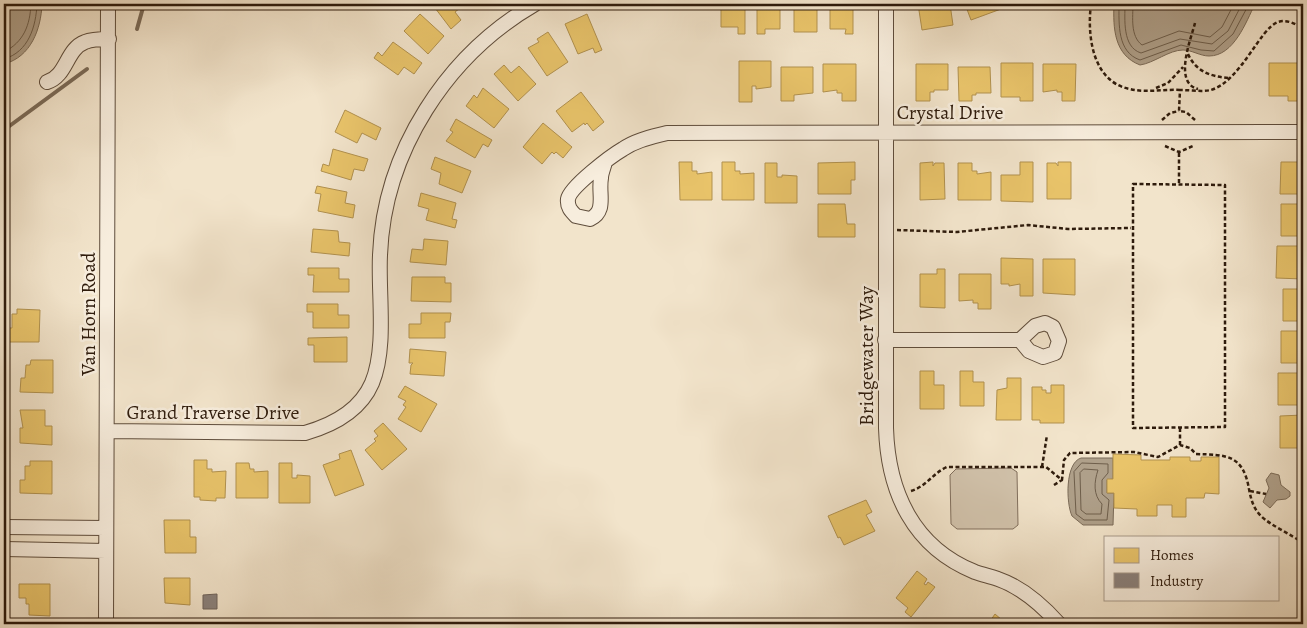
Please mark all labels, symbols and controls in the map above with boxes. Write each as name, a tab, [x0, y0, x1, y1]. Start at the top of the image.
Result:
street label: Crystal Drive	[897, 99, 1003, 126]
street label: Van Horn Road	[75, 252, 102, 377]
street label: Bridgewater Way	[853, 285, 880, 426]
street label: Grand Traverse Drive	[126, 399, 300, 426]
legend	[1104, 536, 1280, 600]
text: Homes	[1150, 545, 1194, 565]
text: Industry	[1150, 571, 1204, 591]

